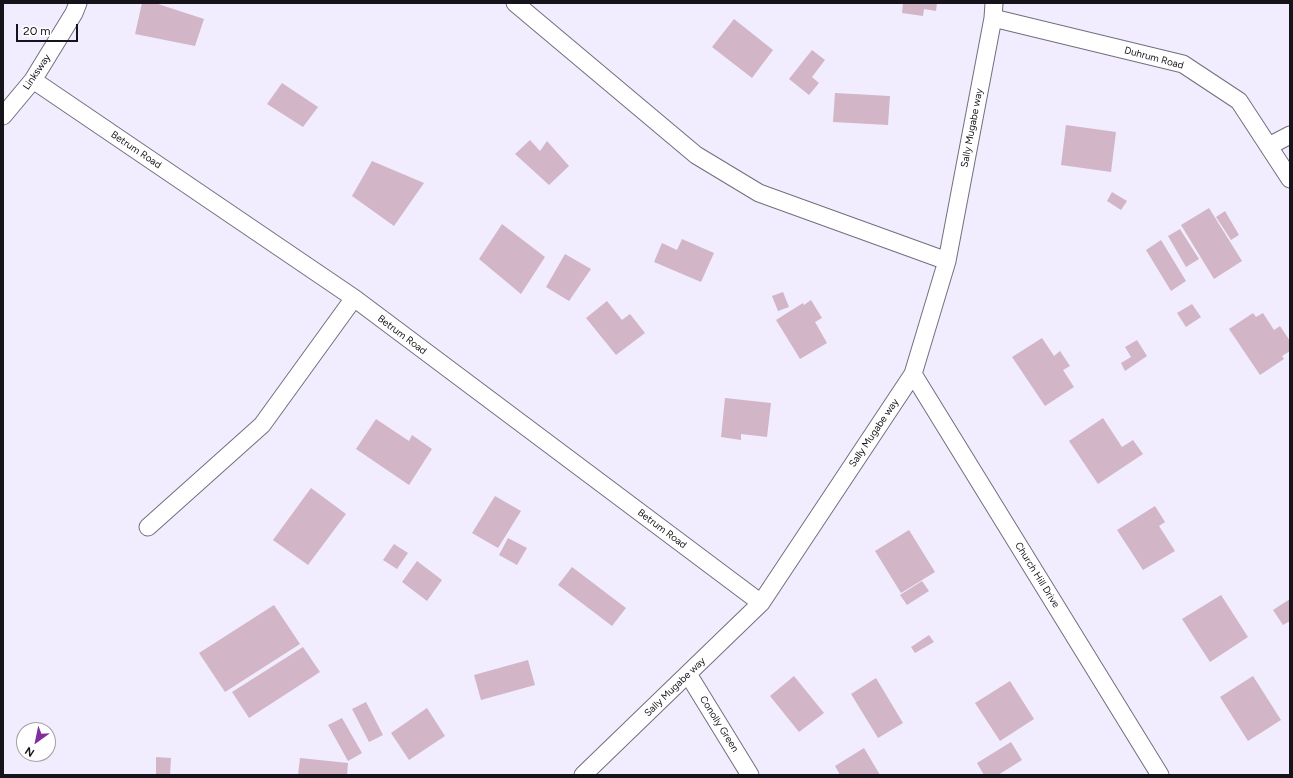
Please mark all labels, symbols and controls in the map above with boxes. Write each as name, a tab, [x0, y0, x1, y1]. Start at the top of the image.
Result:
scale bar	[18, 16, 80, 42]
text: 20 m	[23, 24, 51, 38]
street label: Duhrum Road	[1123, 44, 1185, 72]
street label: Linksway	[21, 52, 53, 92]
street label: Sally Mugabe way	[958, 88, 986, 168]
street label: Betrum Road	[108, 129, 164, 171]
street label: Betrum Road	[375, 313, 429, 357]
street label: Sally Mugabe way	[847, 396, 901, 470]
street label: Betrum Road	[635, 507, 689, 551]
street label: Church Hill Drive	[1012, 540, 1062, 610]
street label: Sally Mugabe way	[642, 655, 708, 719]
street label: Conolly Green	[697, 694, 741, 754]
north arrow	[16, 722, 56, 762]
text: N	[23, 744, 37, 759]

